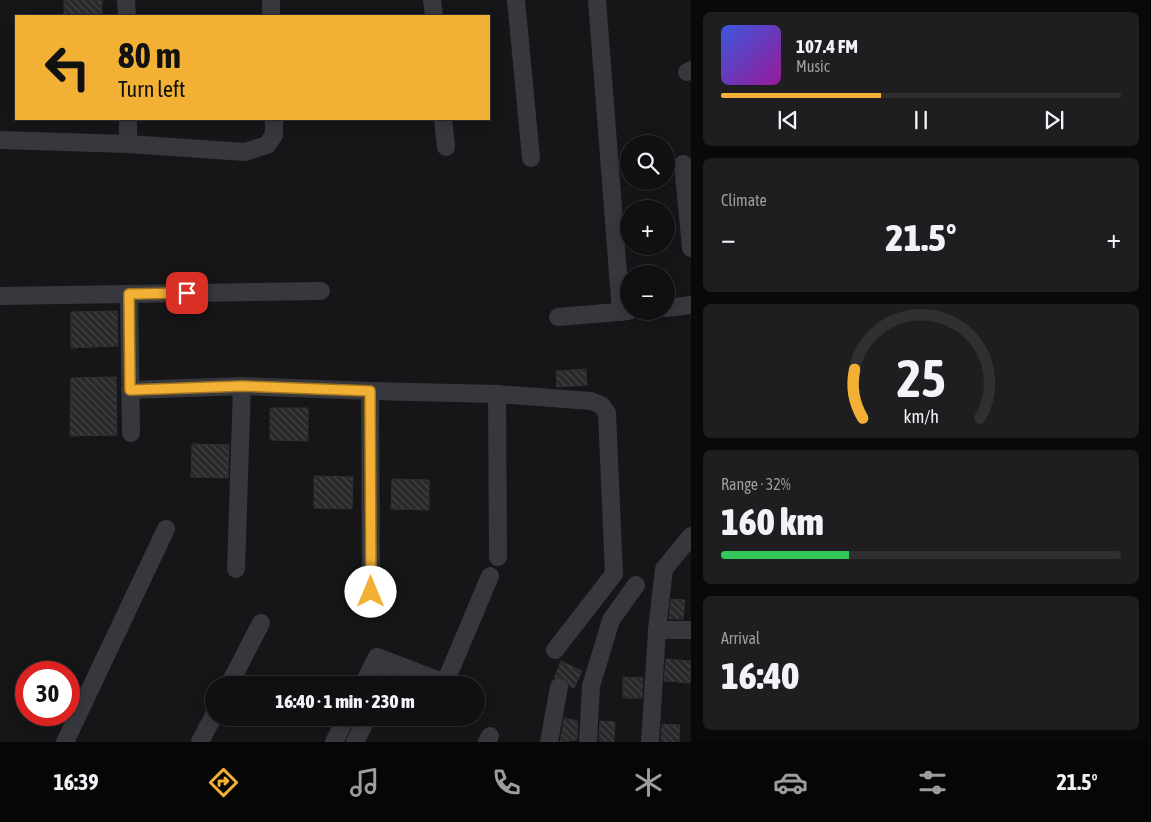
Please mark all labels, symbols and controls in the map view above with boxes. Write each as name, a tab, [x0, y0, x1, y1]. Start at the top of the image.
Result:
icon: left	[35, 35, 100, 100]
text: 80 m	[118, 35, 181, 75]
text: 107.4 FM	[796, 35, 858, 57]
text: Music	[796, 57, 830, 75]
text: Turn left	[118, 76, 185, 102]
icon: previous	[774, 106, 802, 134]
icon: pause	[907, 106, 935, 134]
icon: next	[1040, 106, 1068, 134]
map controls	[620, 135, 675, 320]
button: search	[620, 135, 675, 190]
text: Climate	[721, 191, 767, 209]
button: +	[620, 200, 675, 255]
text: 21.5°	[886, 216, 956, 259]
text: −	[721, 222, 736, 254]
text: +	[1106, 222, 1121, 254]
button: −	[620, 265, 675, 320]
pin	[166, 272, 208, 314]
icon: arrive	[173, 279, 201, 307]
text: 25	[897, 348, 945, 408]
text: km/h	[903, 406, 939, 427]
text: Range · 32%	[721, 475, 791, 493]
text: 160 km	[721, 500, 824, 543]
position arrow	[344, 565, 396, 617]
text: Arrival	[721, 629, 760, 647]
text: 16:40	[721, 654, 799, 697]
speed limit sign: 30	[15, 661, 80, 726]
text: 16:40 · 1 min · 230 m	[275, 690, 415, 712]
icon: directions	[206, 765, 241, 800]
icon: music	[347, 765, 382, 800]
icon: phone	[489, 765, 524, 800]
icon: climate	[631, 765, 666, 800]
icon: car	[773, 765, 808, 800]
icon: filters	[915, 765, 950, 800]
text: 16:39	[53, 769, 99, 795]
text: 21.5°	[1056, 769, 1098, 795]

